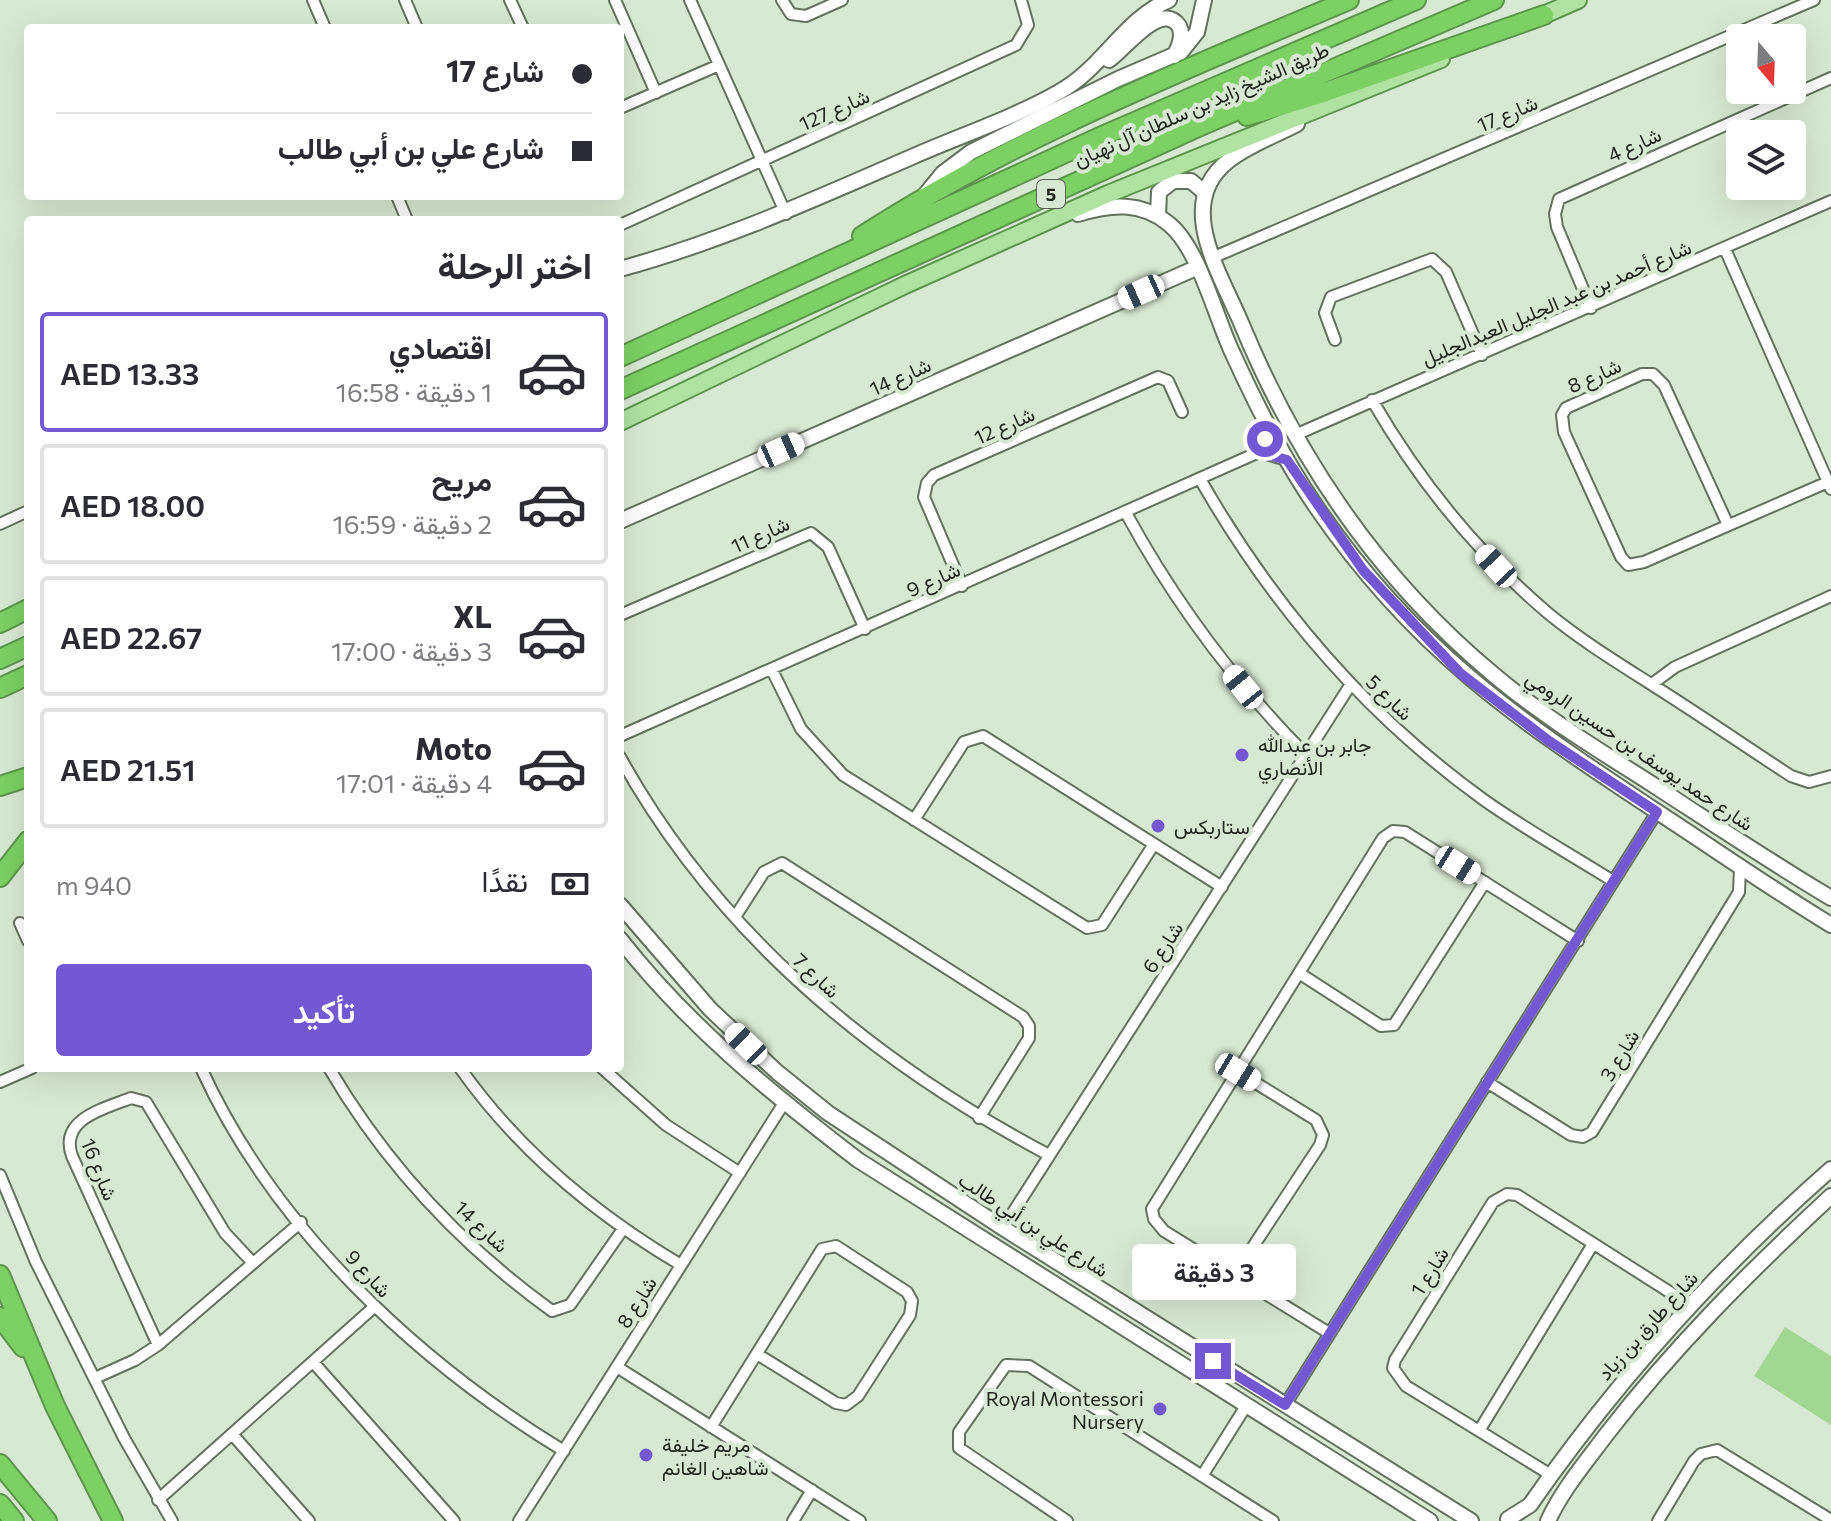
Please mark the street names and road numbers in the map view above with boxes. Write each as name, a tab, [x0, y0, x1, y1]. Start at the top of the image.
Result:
street label: طريق الشيخ زايد بن سلطان آل نهيان	[1070, 37, 1334, 174]
street label: شارع 127	[795, 83, 874, 138]
street label: شارع 17	[1473, 90, 1542, 139]
street label: شارع 4	[1604, 122, 1666, 169]
road number: 5	[1037, 180, 1065, 208]
street label: شارع أحمد بن عبد الجليل العبدالجليل	[1418, 234, 1696, 373]
street label: شارع 14	[866, 352, 936, 403]
street label: شارع 8	[1563, 353, 1626, 400]
street label: شارع 12	[970, 401, 1039, 452]
street label: شارع 11	[727, 511, 794, 560]
street label: شارع 9	[902, 557, 965, 604]
street label: شارع حمد يوسف بن حسين الرومي	[1518, 665, 1758, 840]
street label: شارع 5	[1360, 669, 1418, 727]
street label: شارع 6	[1137, 917, 1190, 979]
street label: شارع 7	[787, 948, 845, 1005]
street label: شارع 3	[1594, 1025, 1646, 1087]
street label: شارع 16	[74, 1134, 123, 1205]
street label: شارع علي بن أبي طالب	[951, 1167, 1113, 1286]
street label: شارع 14	[448, 1195, 514, 1259]
street label: شارع 1	[1405, 1242, 1456, 1301]
street label: شارع 9	[339, 1244, 397, 1304]
street label: شارع طارق بن زياد	[1592, 1266, 1704, 1386]
street label: شارع 8	[611, 1272, 664, 1334]

